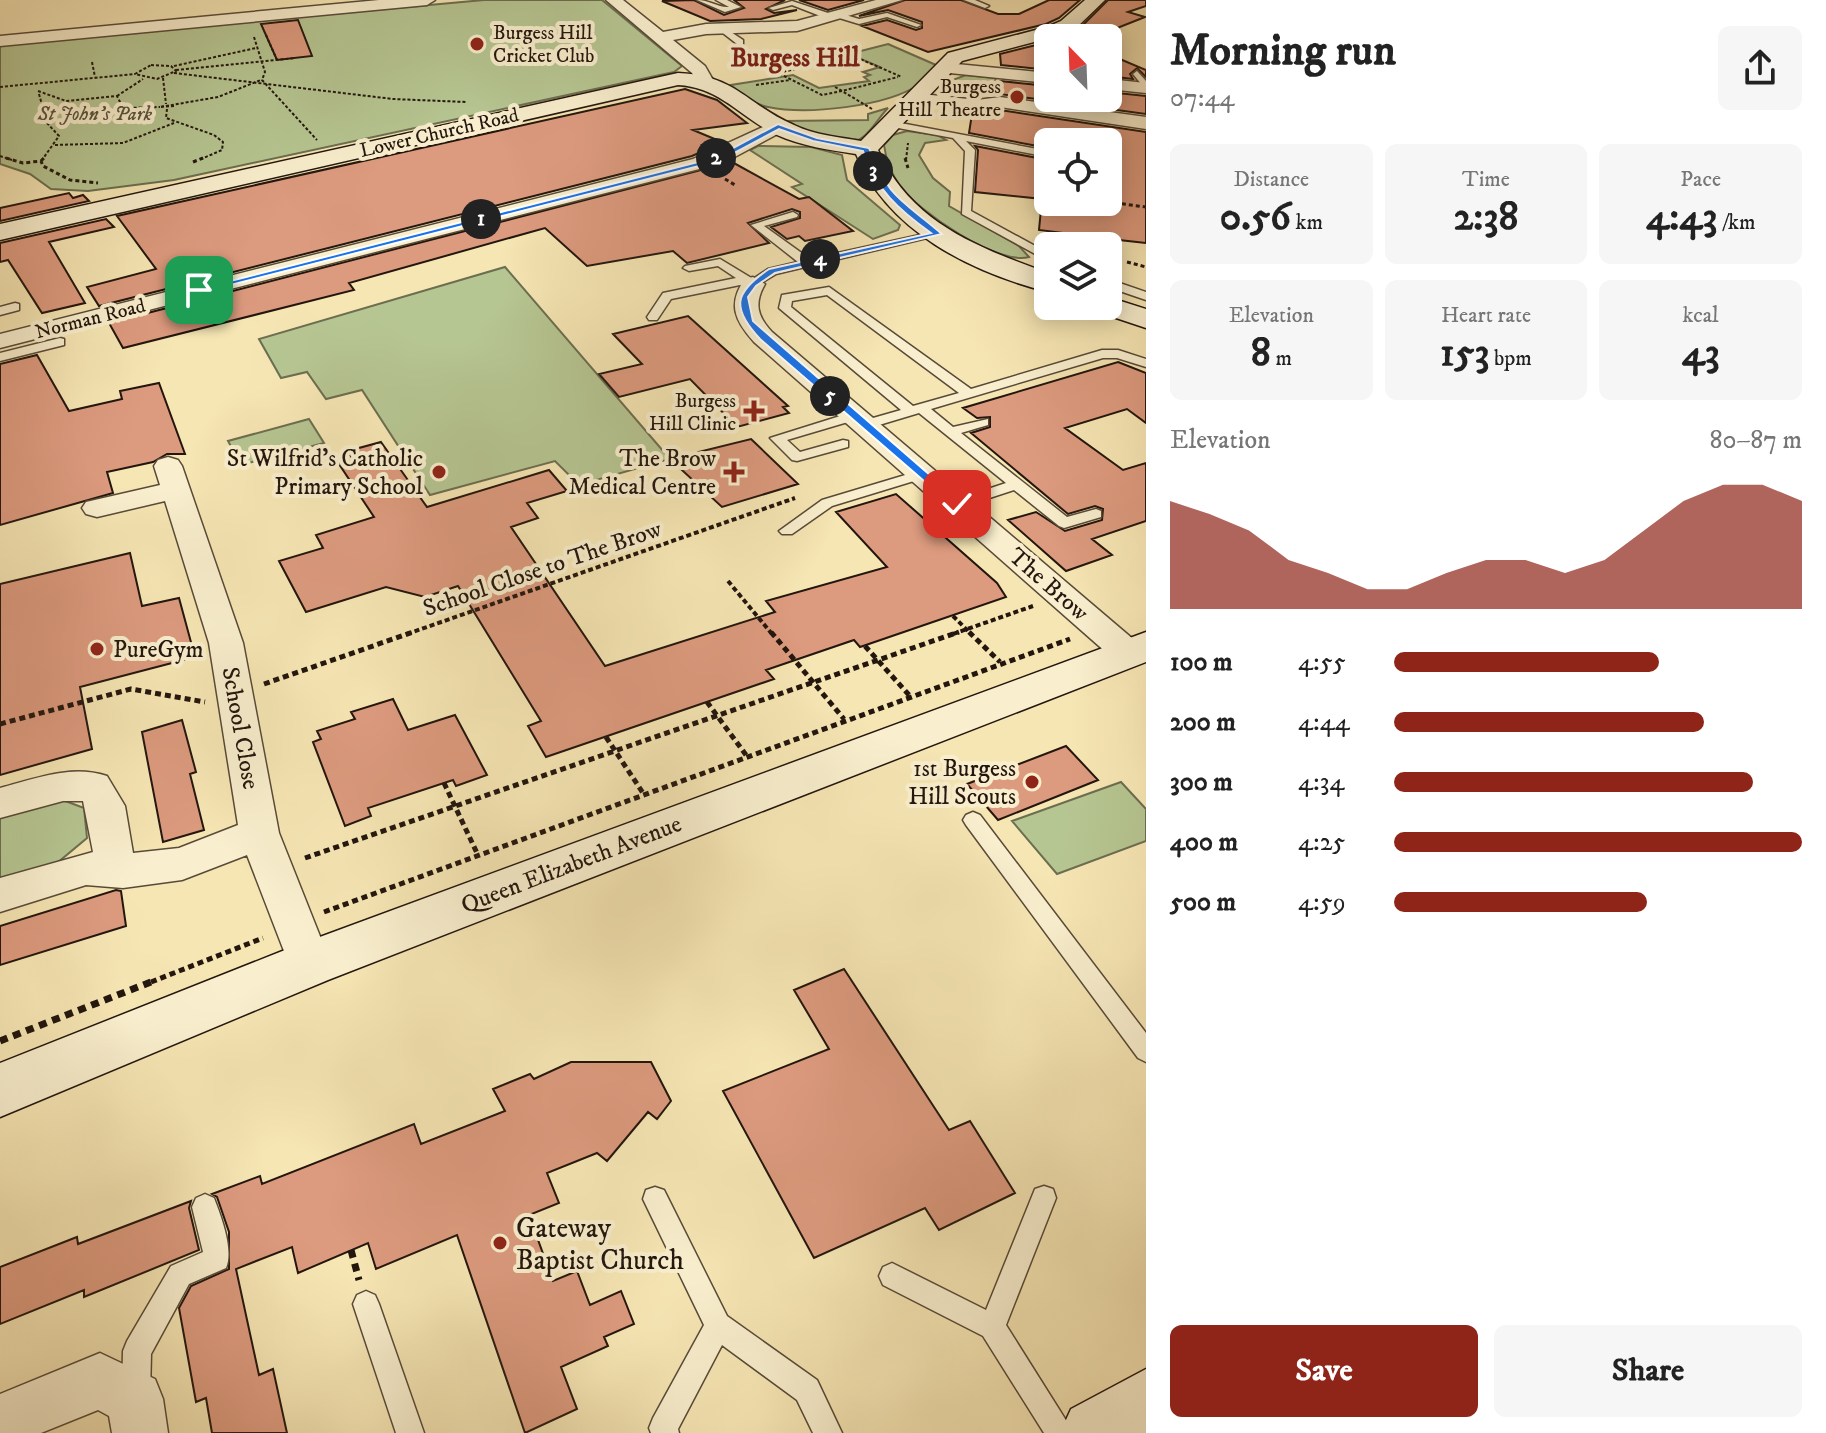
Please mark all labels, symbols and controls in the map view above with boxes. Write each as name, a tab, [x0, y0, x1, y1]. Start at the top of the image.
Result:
place label: Burgess Hill Cricket Club	[493, 21, 594, 69]
north arrow	[1034, 24, 1122, 112]
map controls	[1034, 24, 1122, 320]
text: Morning run	[1170, 24, 1396, 79]
button: share	[1718, 26, 1802, 110]
marker: Burgess Hill Cricket Club	[468, 35, 486, 53]
district label: Burgess Hill	[730, 42, 861, 75]
place label: Burgess Hill Theatre	[898, 75, 1001, 123]
text: 07:44	[1170, 82, 1234, 115]
marker: Burgess Hill Theatre	[1008, 88, 1026, 106]
park label: St John's Park	[37, 102, 153, 127]
street label: Lower Church Road	[357, 103, 521, 164]
button: locate	[1034, 128, 1122, 216]
pin: 2	[696, 138, 736, 178]
text: 2	[711, 144, 721, 171]
pin: 3	[853, 151, 893, 191]
text: 3	[869, 157, 877, 184]
text: Distance	[1233, 166, 1309, 193]
text: Time	[1462, 166, 1510, 193]
text: Pace	[1680, 166, 1721, 193]
text: 0.56	[1220, 193, 1291, 243]
text: 2:38	[1453, 193, 1519, 243]
text: 4:43	[1646, 193, 1717, 243]
pin: 1	[461, 199, 501, 239]
text: 1	[477, 205, 485, 232]
text: km	[1291, 209, 1323, 236]
text: /km	[1717, 209, 1755, 236]
button: layers	[1034, 232, 1122, 320]
pin: 4	[800, 239, 840, 279]
text: 4	[814, 245, 826, 272]
pin	[165, 256, 233, 324]
icon: arrive	[177, 268, 221, 312]
street label: Norman Road	[33, 294, 148, 345]
text: Elevation	[1229, 302, 1314, 329]
text: Heart rate	[1441, 302, 1531, 329]
text: kcal	[1683, 302, 1719, 329]
text: 8	[1251, 329, 1271, 379]
text: 153	[1440, 329, 1489, 379]
text: 43	[1682, 329, 1720, 379]
text: m	[1271, 345, 1292, 372]
text: bpm	[1489, 345, 1532, 372]
pin: 5	[810, 376, 850, 416]
text: 5	[825, 382, 835, 409]
place label: Burgess Hill Clinic	[649, 389, 736, 437]
marker: Burgess Hill Clinic	[743, 400, 765, 422]
text: Elevation	[1170, 424, 1271, 457]
text: 80–87 m	[1709, 424, 1802, 457]
place label: St Wilfrid's Catholic Primary School	[227, 444, 424, 502]
place label: The Brow Medical Centre	[569, 444, 717, 502]
marker: The Brow Medical Centre	[723, 461, 745, 483]
marker: St Wilfrid's Catholic Primary School	[430, 463, 448, 481]
pin	[923, 470, 991, 538]
icon: check	[935, 482, 979, 526]
street label: School Close to The Brow	[419, 514, 666, 624]
street label: The Brow	[1002, 542, 1095, 628]
place label: PureGym	[113, 635, 204, 665]
marker: PureGym	[88, 640, 106, 658]
text: 100 m	[1170, 646, 1233, 679]
text: 4:55	[1298, 646, 1346, 679]
street label: School Close	[214, 665, 266, 792]
text: 200 m	[1170, 706, 1236, 739]
text: 4:44	[1298, 706, 1350, 739]
place label: 1st Burgess Hill Scouts	[908, 754, 1016, 812]
text: 300 m	[1170, 766, 1233, 799]
text: 4:34	[1298, 766, 1344, 799]
marker: 1st Burgess Hill Scouts	[1023, 773, 1041, 791]
street label: Queen Elizabeth Avenue	[457, 809, 686, 921]
text: 400 m	[1170, 826, 1238, 859]
text: 4:25	[1298, 826, 1345, 859]
text: 500 m	[1170, 886, 1236, 919]
text: 4:59	[1298, 886, 1346, 919]
place label: Gateway Baptist Church	[516, 1211, 684, 1278]
marker: Gateway Baptist Church	[491, 1234, 509, 1252]
button: Save	[1170, 1325, 1478, 1417]
button: Share	[1494, 1325, 1802, 1417]

